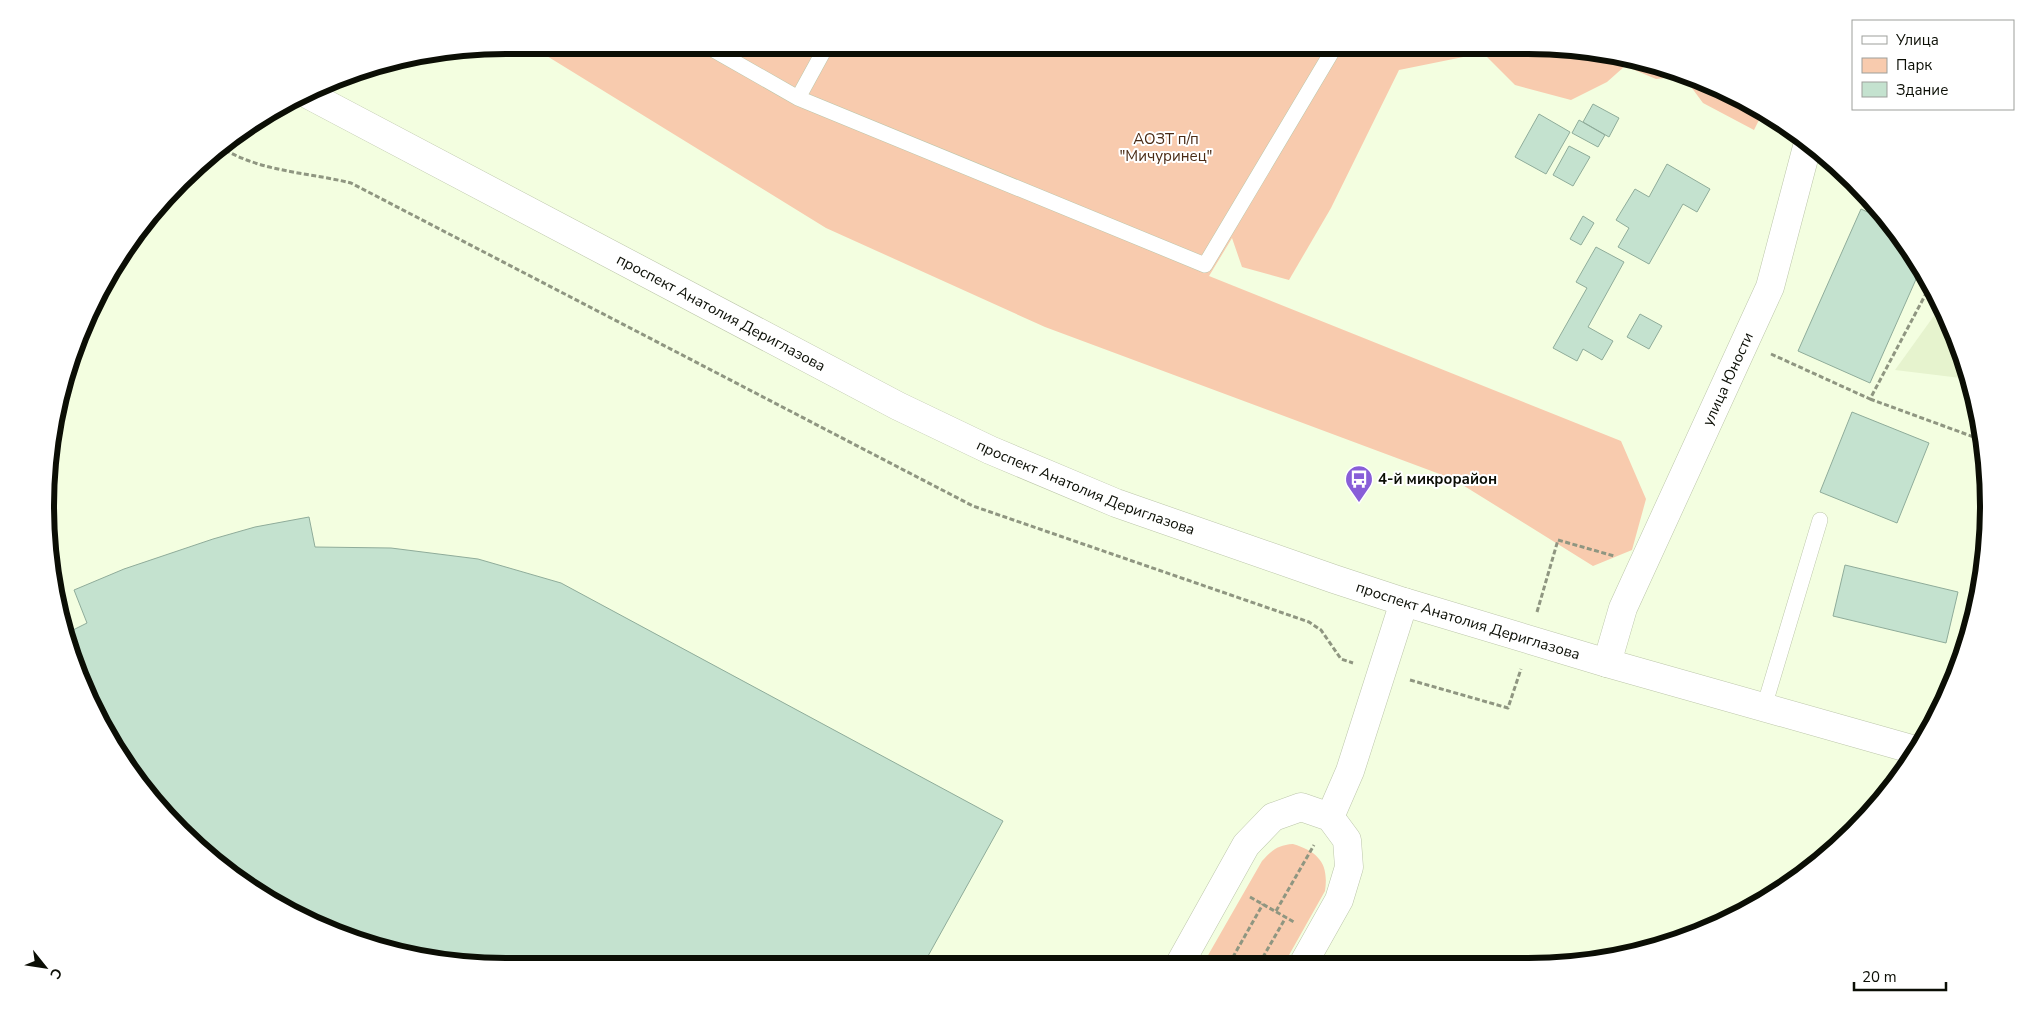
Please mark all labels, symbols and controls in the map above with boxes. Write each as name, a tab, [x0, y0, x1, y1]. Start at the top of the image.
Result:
legend	[1852, 20, 2014, 110]
text: Улица	[1895, 30, 1939, 50]
text: Парк	[1896, 55, 1932, 75]
text: Здание	[1896, 80, 1948, 100]
park label: АОЗТ п/п "Мичуринец"	[1120, 129, 1213, 166]
street label: проспект Анатолия Дериглазова	[613, 249, 829, 376]
street label: улица Юности	[1698, 329, 1758, 429]
street label: проспект Анатолия Дериглазова	[973, 435, 1198, 540]
bus stop icon: 4-й микрорайон	[1344, 464, 1374, 503]
place label: 4-й микрорайон	[1378, 469, 1497, 489]
street label: проспект Анатолия Дериглазова	[1353, 577, 1583, 664]
north arrow	[20, 942, 70, 992]
scale bar	[1854, 960, 1946, 992]
text: С	[45, 964, 66, 983]
text: 20 m	[1862, 967, 1897, 987]

